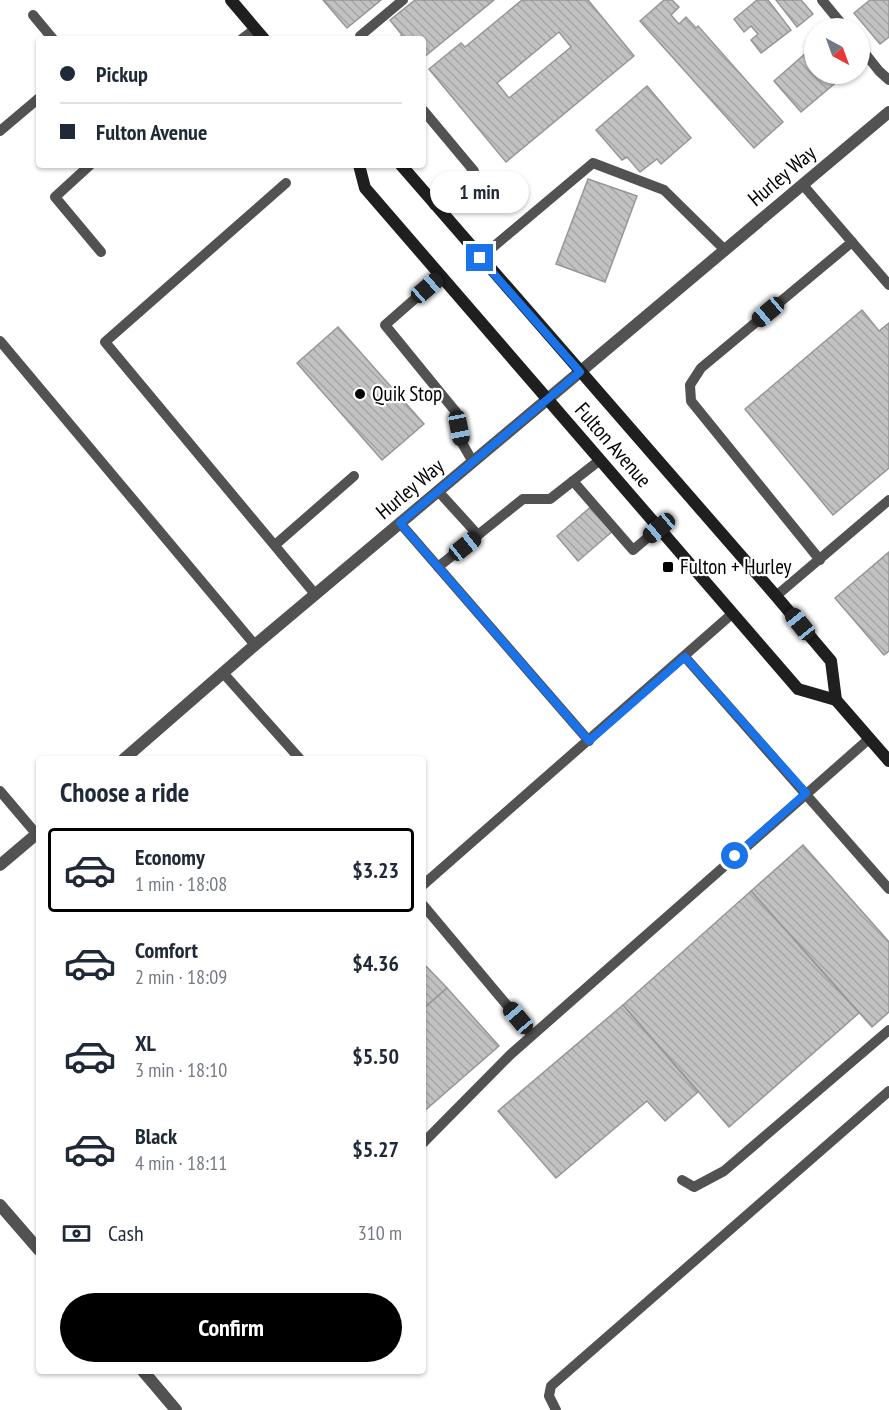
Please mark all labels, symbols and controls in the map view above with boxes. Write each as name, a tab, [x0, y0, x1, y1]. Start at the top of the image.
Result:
north arrow	[804, 18, 870, 84]
map controls	[804, 18, 870, 84]
text: Pickup	[96, 60, 148, 88]
text: Fulton Avenue	[96, 118, 207, 146]
street label: Hurley Way	[742, 139, 821, 212]
callout: 1 min	[430, 171, 530, 213]
text: 1 min	[459, 179, 500, 205]
route end	[466, 244, 493, 271]
car	[408, 269, 446, 307]
car	[748, 294, 788, 330]
place label: Quik Stop	[372, 380, 442, 407]
marker: Quik Stop	[353, 387, 367, 401]
street label: Fulton Avenue	[569, 397, 658, 493]
car	[447, 409, 471, 447]
street label: Hurley Way	[370, 452, 449, 525]
car	[639, 510, 679, 546]
car	[445, 528, 485, 564]
place label: Fulton + Hurley	[680, 553, 792, 580]
marker: Fulton + Hurley	[661, 560, 675, 574]
car	[782, 604, 818, 644]
text: Choose a ride	[60, 775, 189, 809]
route start	[721, 842, 748, 869]
icon: car	[63, 843, 117, 897]
text: Economy	[135, 843, 205, 871]
text: $3.23	[352, 856, 399, 884]
text: 1 min · 18:08	[135, 871, 227, 897]
icon: car	[63, 936, 117, 990]
text: Comfort	[135, 936, 198, 964]
text: $4.36	[352, 949, 399, 977]
text: 2 min · 18:09	[135, 964, 227, 990]
car	[500, 998, 536, 1038]
icon: car	[63, 1029, 117, 1083]
text: XL	[135, 1029, 156, 1057]
text: $5.50	[352, 1042, 399, 1070]
text: 3 min · 18:10	[135, 1057, 227, 1083]
icon: car	[63, 1122, 117, 1176]
text: Black	[135, 1122, 177, 1150]
text: $5.27	[352, 1135, 399, 1163]
text: 4 min · 18:11	[135, 1150, 227, 1176]
icon: cash	[60, 1217, 93, 1250]
text: Cash	[108, 1219, 144, 1247]
text: 310 m	[358, 1220, 402, 1246]
button: Confirm	[60, 1293, 402, 1362]

